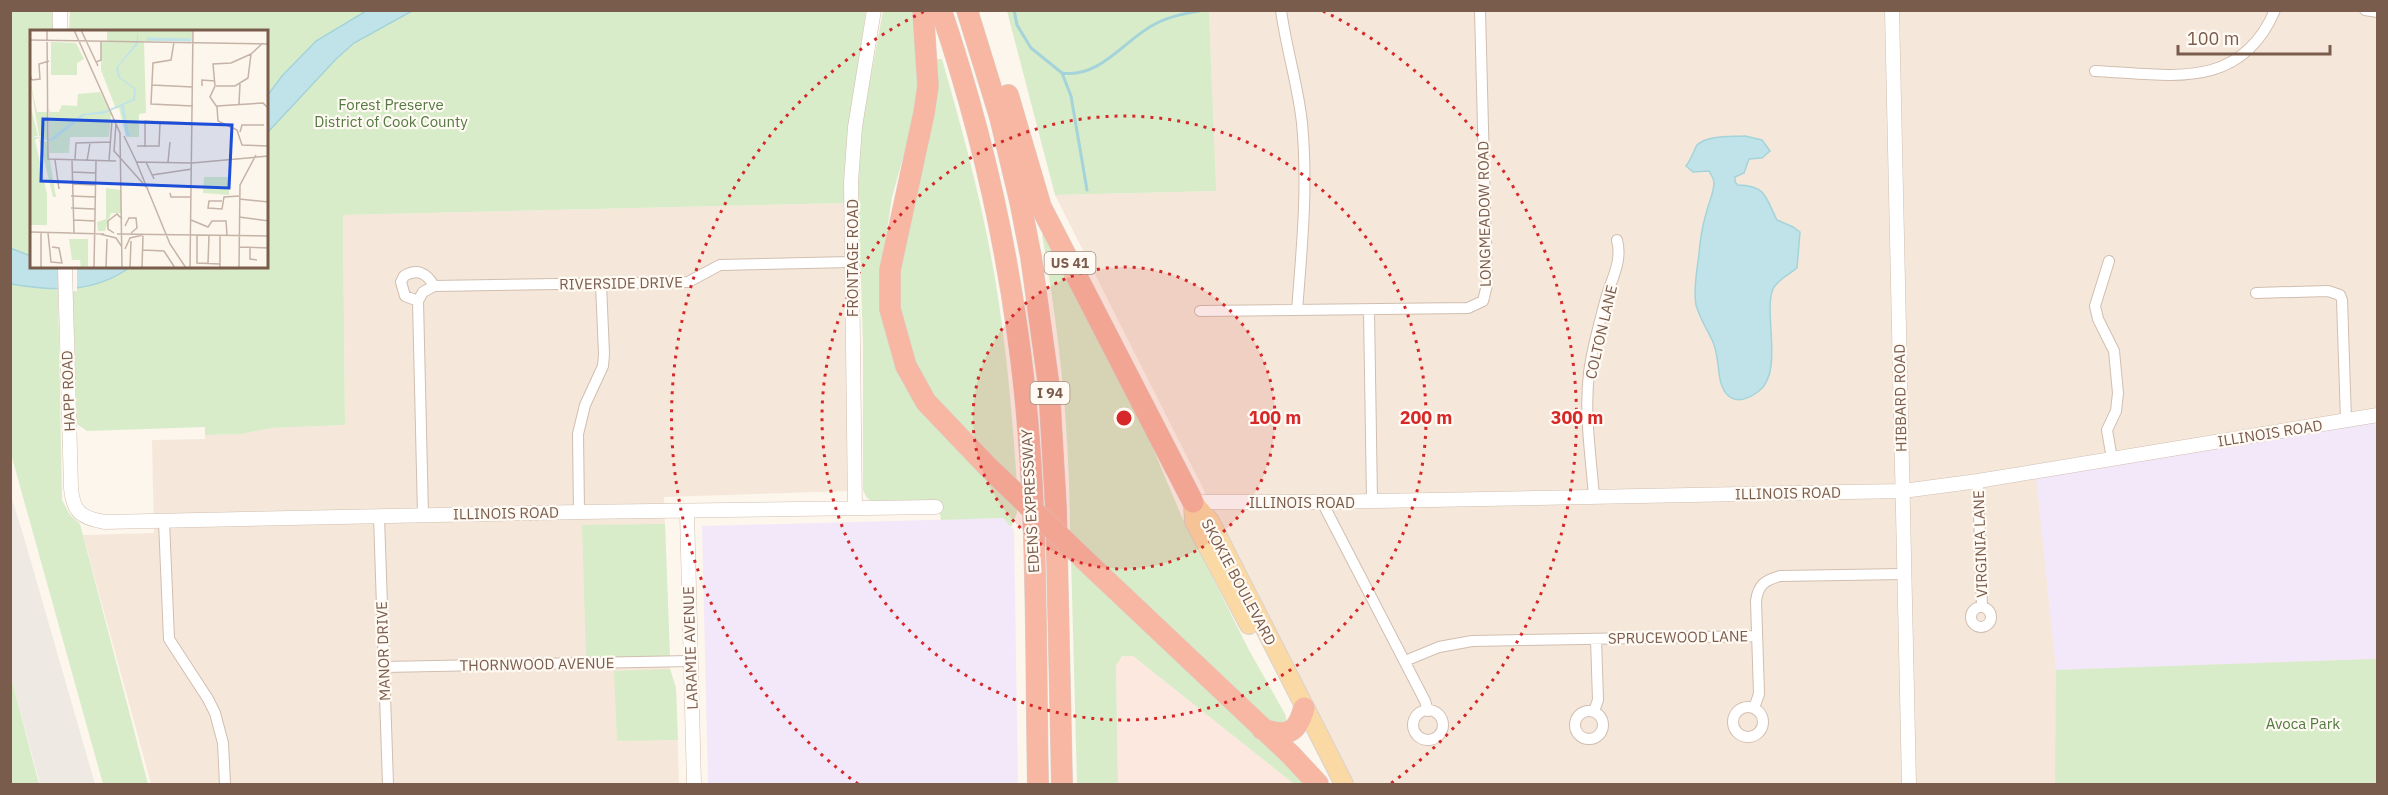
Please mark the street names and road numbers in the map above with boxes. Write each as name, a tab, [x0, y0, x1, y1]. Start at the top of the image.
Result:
street label: LONGMEADOW ROAD	[1473, 141, 1495, 287]
street label: FRONTAGE ROAD	[843, 199, 862, 317]
road number: US 41	[1044, 252, 1096, 274]
street label: RIVERSIDE DRIVE	[559, 272, 683, 294]
street label: COLTON LANE	[1581, 283, 1621, 381]
street label: HIBBARD ROAD	[1890, 344, 1910, 452]
street label: HAPP ROAD	[57, 350, 79, 432]
road number: I 94	[1030, 382, 1070, 404]
street label: ILLINOIS ROAD	[2216, 415, 2324, 451]
street label: EDENS EXPRESSWAY	[1017, 428, 1043, 573]
street label: ILLINOIS ROAD	[1735, 483, 1841, 503]
street label: VIRGINIA LANE	[1969, 490, 1991, 598]
street label: ILLINOIS ROAD	[1249, 493, 1355, 512]
street label: ILLINOIS ROAD	[453, 503, 559, 523]
street label: SKOKIE BOULEVARD	[1198, 515, 1280, 649]
street label: LARAMIE AVENUE	[678, 586, 702, 710]
street label: MANOR DRIVE	[372, 601, 394, 701]
street label: SPRUCEWOOD LANE	[1608, 626, 1748, 648]
street label: THORNWOOD AVENUE	[460, 653, 614, 675]

